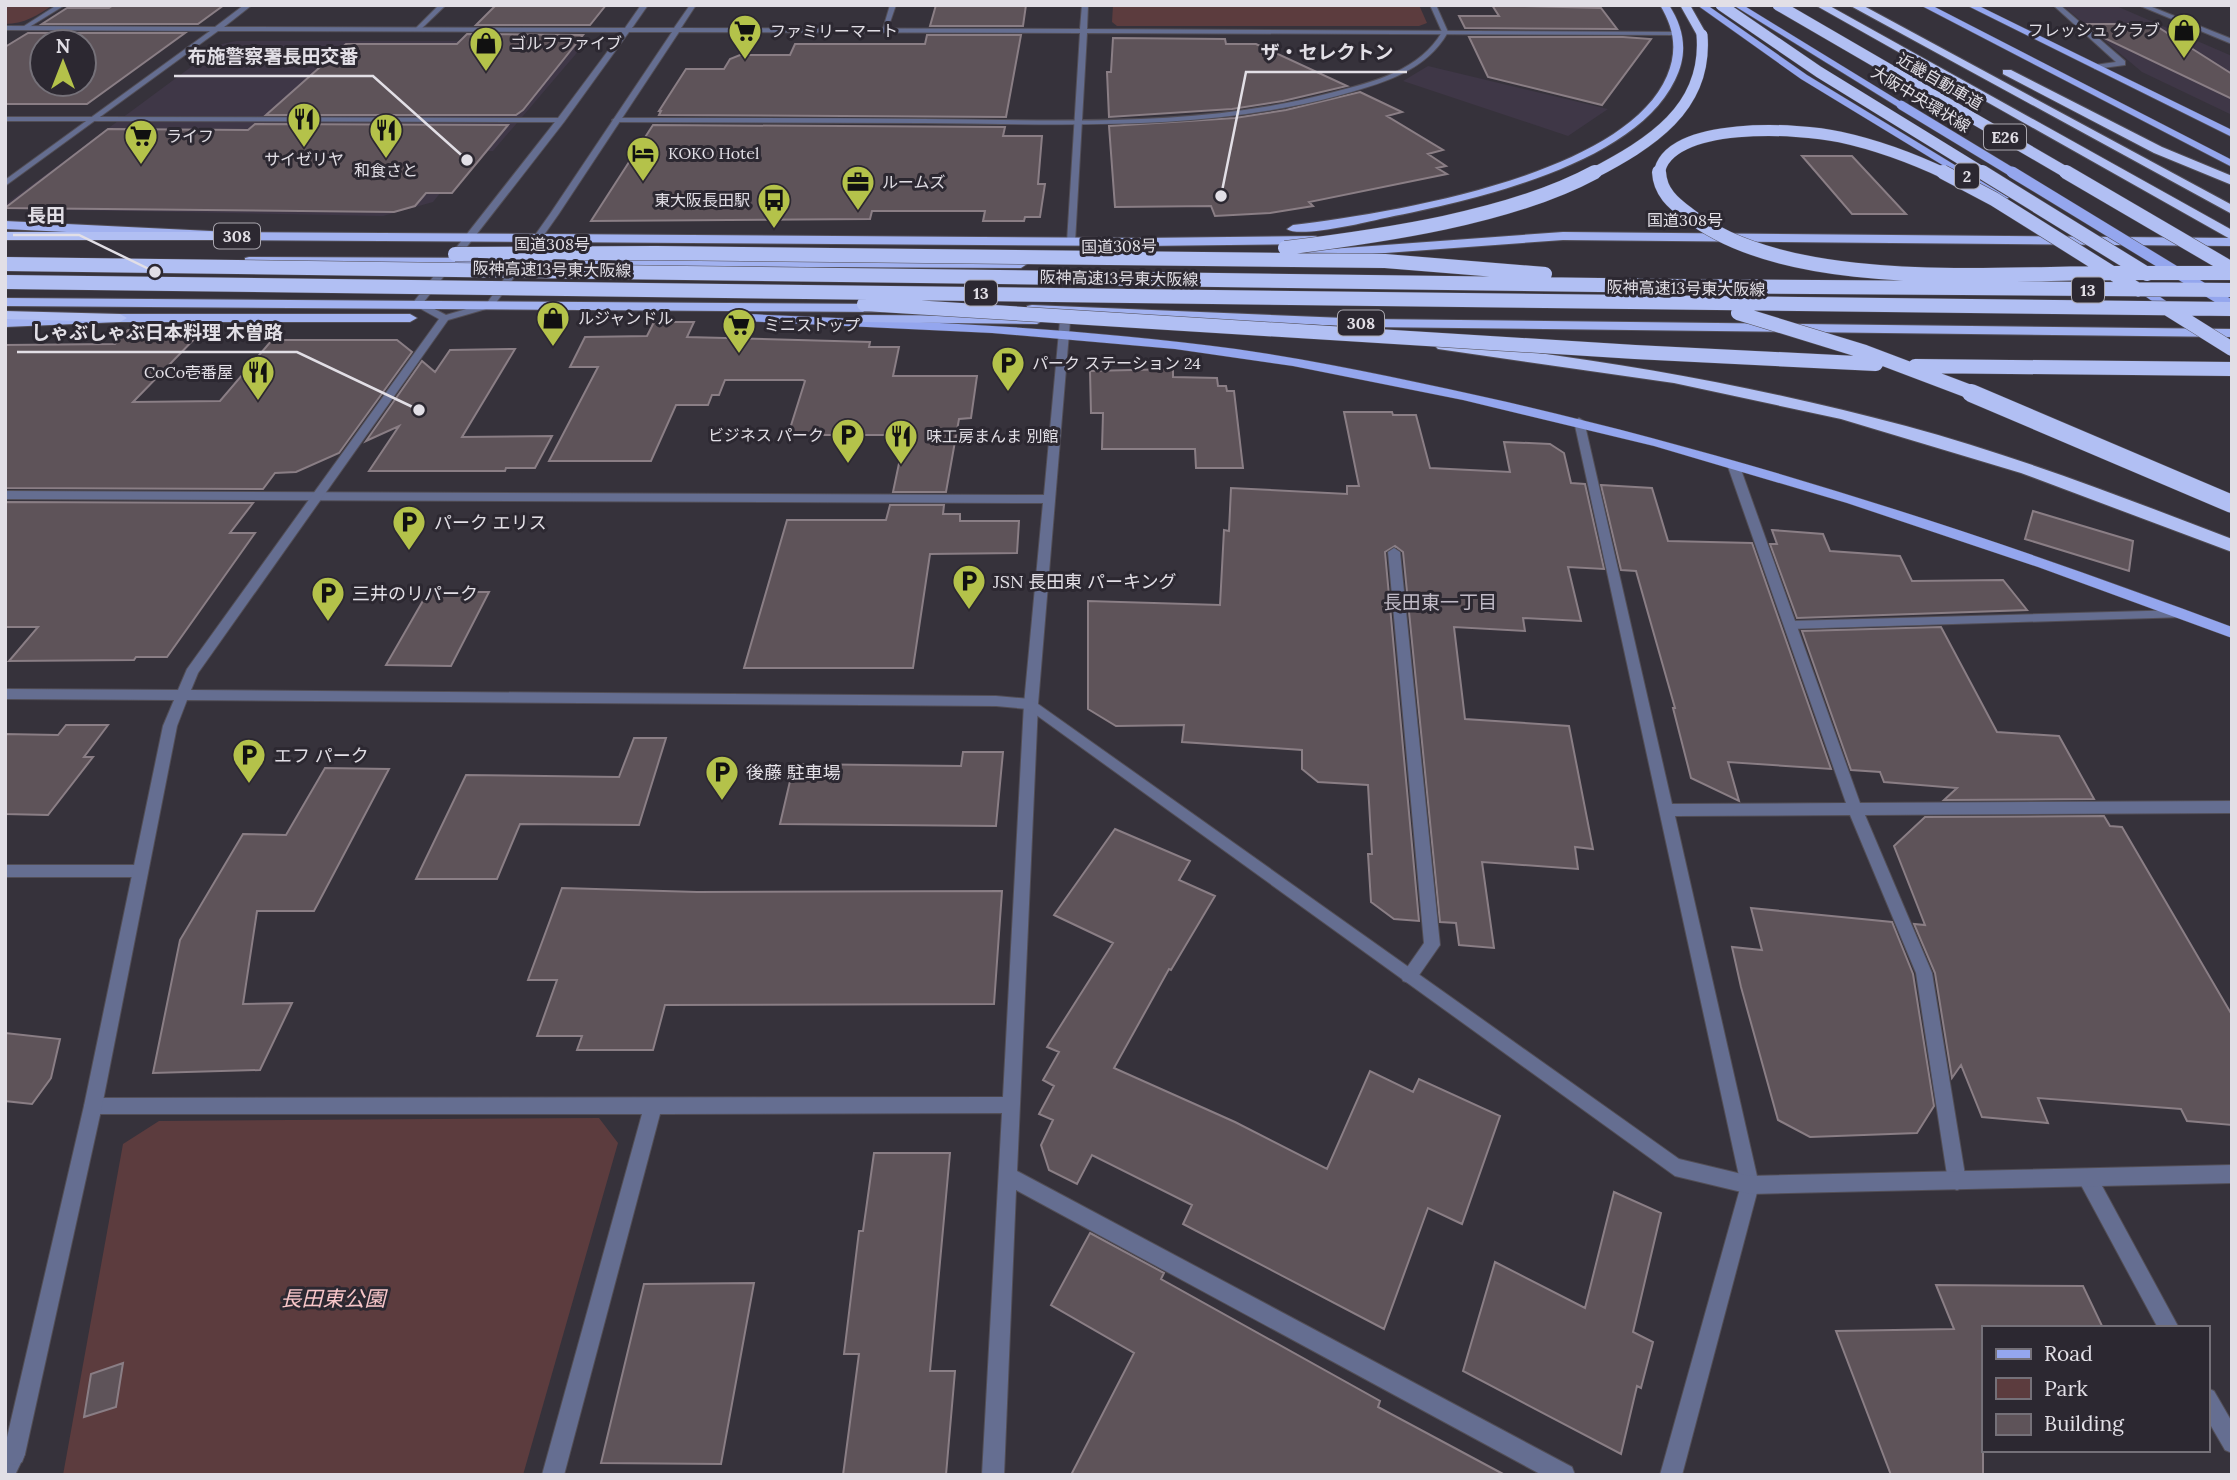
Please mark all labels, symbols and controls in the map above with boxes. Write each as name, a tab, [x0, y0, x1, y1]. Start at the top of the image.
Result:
shop icon: フレッシュ クラブ	[2165, 11, 2203, 60]
supermarket icon: ファミリーマート	[726, 12, 764, 61]
place label: フレッシュ クラブ	[2028, 20, 2160, 40]
place label: ファミリーマート	[770, 21, 898, 41]
shop icon: ゴルフファイブ	[467, 24, 505, 73]
north arrow	[28, 28, 98, 98]
callout: ザ・セレクトン	[1246, 32, 1407, 72]
place label: ゴルフファイブ	[510, 33, 622, 53]
text: N	[56, 34, 71, 58]
callout: 布施警察署長田交番	[174, 36, 373, 76]
text: ザ・セレクトン	[1260, 40, 1394, 64]
text: 布施警察署長田交番	[187, 44, 359, 68]
street label: 近畿自動車道	[1893, 48, 1987, 114]
street label: 大阪中央環状線	[1868, 62, 1974, 136]
restaurant icon: サイゼリヤ	[285, 100, 323, 149]
restaurant icon: 和食さと	[367, 111, 405, 160]
supermarket icon: ライフ	[122, 117, 160, 166]
road number: E26	[1984, 125, 2026, 150]
place label: ライフ	[166, 126, 214, 146]
hotel icon: KOKO Hotel	[624, 134, 662, 183]
place label: KOKO Hotel	[668, 143, 759, 163]
place label: サイゼリヤ	[264, 149, 344, 169]
place label: 和食さと	[354, 160, 418, 180]
office icon: ルームズ	[839, 163, 877, 212]
road number: 2	[1955, 164, 1979, 188]
place label: ルームズ	[882, 172, 946, 192]
bus stop icon: 東大阪長田駅	[755, 181, 793, 230]
place label: 東大阪長田駅	[654, 190, 750, 210]
callout: 長田	[13, 195, 79, 235]
text: 長田	[27, 203, 65, 227]
street label: 国道308号	[1647, 210, 1723, 230]
road number: 308	[214, 224, 260, 248]
street label: 国道308号	[514, 234, 590, 254]
street label: 国道308号	[1081, 235, 1157, 257]
street label: 阪神高速13号東大阪線	[472, 258, 632, 280]
street label: 阪神高速13号東大阪線	[1039, 267, 1199, 289]
street label: 阪神高速13号東大阪線	[1606, 277, 1766, 299]
road number: 13	[2072, 278, 2104, 302]
road number: 13	[965, 280, 997, 306]
shop icon: ルジャンドル	[534, 299, 572, 348]
supermarket icon: ミニストップ	[720, 306, 758, 355]
place label: ルジャンドル	[578, 308, 673, 328]
road number: 308	[1338, 310, 1384, 336]
callout: しゃぶしゃぶ日本料理 木曽路	[17, 312, 297, 352]
place label: ミニストップ	[764, 315, 860, 335]
text: しゃぶしゃぶ日本料理 木曽路	[31, 320, 283, 344]
parking icon: パーク ステーション 24	[989, 344, 1027, 393]
restaurant icon: CoCo壱番屋	[239, 353, 277, 402]
place label: パーク ステーション 24	[1032, 353, 1201, 373]
place label: CoCo壱番屋	[144, 362, 233, 382]
parking icon: ビジネス パーク	[829, 416, 867, 465]
restaurant icon: 味工房まんま 別館	[882, 417, 920, 466]
place label: ビジネス パーク	[708, 425, 824, 445]
place label: 味工房まんま 別館	[926, 426, 1058, 446]
parking icon: パーク エリス	[390, 503, 428, 552]
place label: パーク エリス	[434, 511, 547, 534]
parking icon: JSN 長田東 パーキング	[950, 562, 988, 611]
place label: JSN 長田東 パーキング	[992, 570, 1177, 593]
parking icon: 三井のリパーク	[309, 574, 347, 623]
place label: 三井のリパーク	[352, 582, 478, 605]
district label: 長田東一丁目	[1383, 590, 1497, 614]
parking icon: エフ パーク	[230, 736, 268, 785]
place label: エフ パーク	[274, 744, 369, 767]
parking icon: 後藤 駐車場	[703, 753, 741, 802]
place label: 後藤 駐車場	[746, 761, 841, 784]
park label: 長田東公園	[281, 1285, 388, 1312]
legend	[1982, 1326, 2209, 1452]
text: Road	[2044, 1340, 2093, 1367]
text: Park	[2044, 1375, 2088, 1402]
text: Building	[2044, 1410, 2124, 1437]

